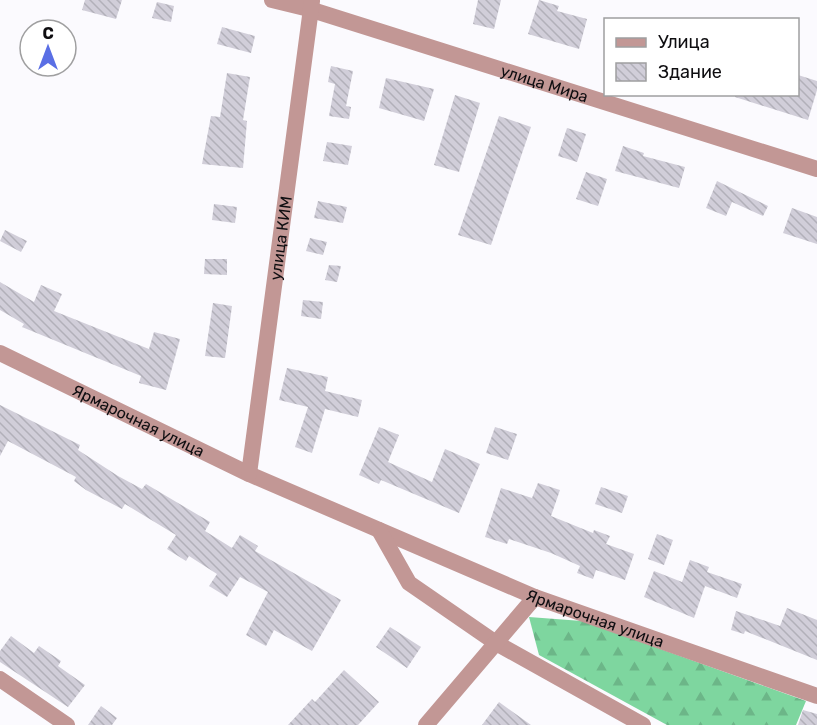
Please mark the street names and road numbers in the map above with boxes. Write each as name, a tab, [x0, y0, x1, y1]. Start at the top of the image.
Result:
street label: улица Мира	[498, 61, 591, 106]
street label: улица КИМ	[266, 195, 296, 281]
street label: Ярмарочная улица	[69, 381, 208, 461]
street label: Ярмарочная улица	[523, 585, 666, 652]

